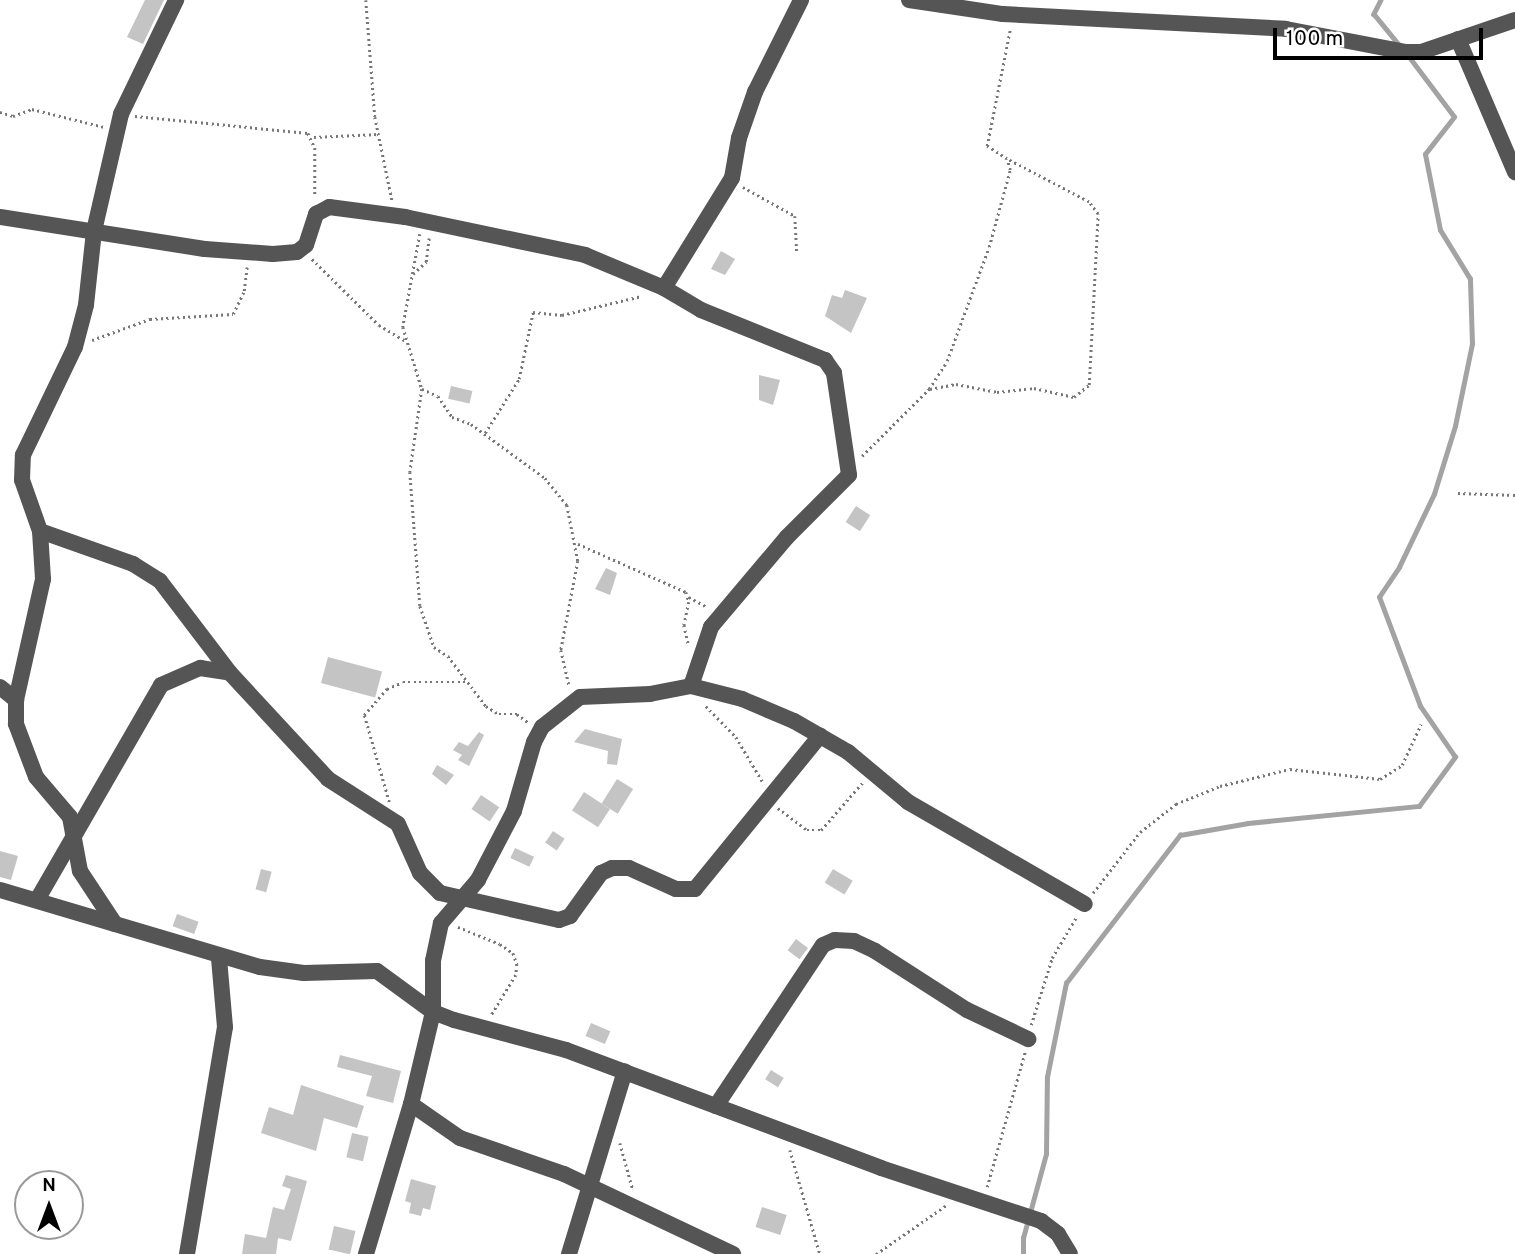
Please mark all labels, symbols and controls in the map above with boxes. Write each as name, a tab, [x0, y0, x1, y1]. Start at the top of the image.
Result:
scale bar	[1277, 14, 1487, 58]
text: 100 m	[1286, 26, 1343, 53]
north arrow	[14, 1170, 84, 1240]
text: N	[42, 1174, 56, 1198]

